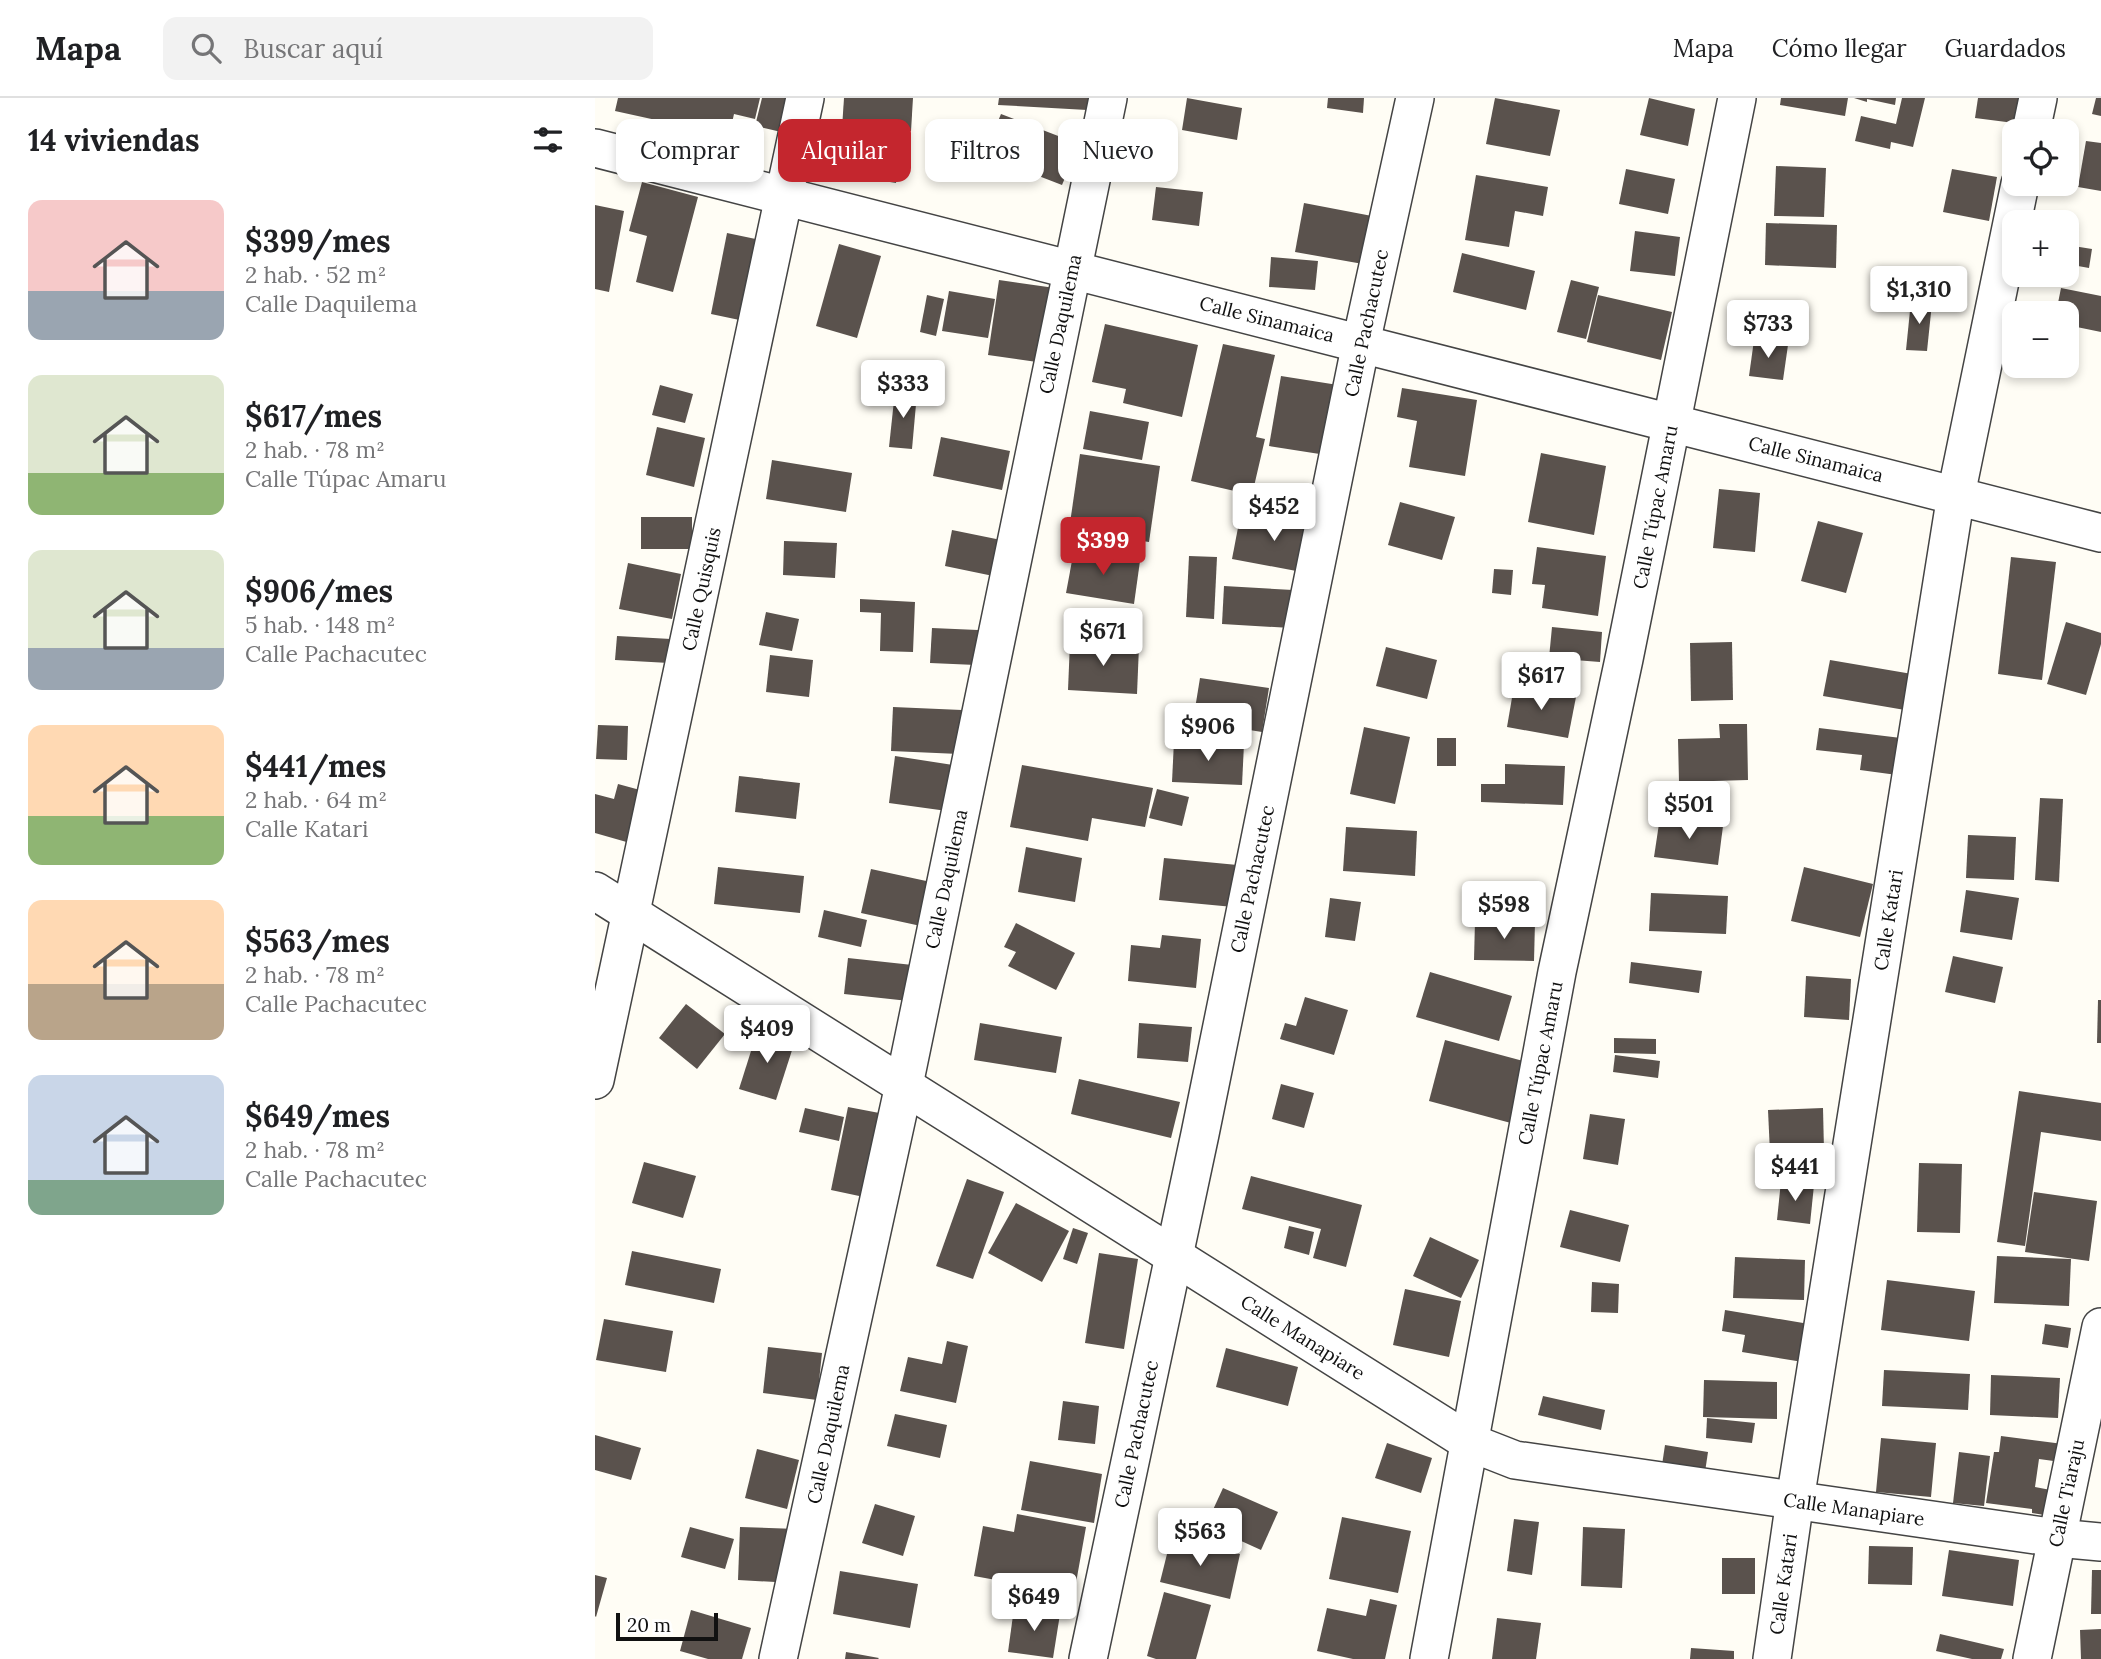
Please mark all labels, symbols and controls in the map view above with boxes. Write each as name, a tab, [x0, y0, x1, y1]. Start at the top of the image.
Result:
search box	[163, 17, 653, 80]
text: Mapa	[35, 27, 121, 69]
icon: search	[187, 29, 225, 67]
text: Buscar aquí	[243, 32, 383, 65]
text: Mapa	[1673, 33, 1734, 64]
text: Cómo llegar	[1772, 33, 1907, 64]
text: Guardados	[1945, 33, 2066, 64]
chip: Comprar	[616, 119, 764, 182]
chip: Alquilar	[778, 119, 911, 182]
chip: Filtros	[925, 119, 1044, 182]
chip: Nuevo	[1058, 119, 1178, 182]
map controls	[2002, 119, 2079, 378]
button: locate	[2002, 119, 2079, 196]
text: 14 viviendas	[28, 121, 200, 159]
icon: filters	[529, 121, 567, 159]
button: +	[2002, 210, 2079, 287]
text: $399/mes	[245, 222, 390, 260]
icon: home	[84, 228, 168, 312]
street label: Calle Pachacutec	[1339, 247, 1393, 399]
street label: Calle Daquilema	[1033, 252, 1087, 396]
text: 2 hab. · 52 m²	[245, 260, 386, 289]
pin: $1,310	[1862, 266, 1976, 326]
text: $1,310	[1886, 274, 1952, 303]
text: Calle Daquilema	[245, 289, 417, 318]
street label: Calle Sinamaica	[1197, 291, 1337, 347]
pin: $733	[1727, 300, 1809, 360]
button: −	[2002, 301, 2079, 378]
text: $733	[1743, 308, 1793, 337]
pin: $333	[862, 360, 944, 420]
text: $333	[877, 368, 929, 397]
text: $617/mes	[245, 397, 382, 435]
icon: home	[84, 403, 168, 487]
street label: Calle Túpac Amaru	[1627, 423, 1683, 591]
street label: Calle Sinamaica	[1746, 431, 1886, 487]
text: 2 hab. · 78 m²	[245, 435, 385, 464]
text: Calle Túpac Amaru	[245, 464, 446, 493]
pin: $452	[1233, 484, 1315, 543]
text: $452	[1249, 491, 1299, 520]
pin: $399	[1062, 518, 1144, 577]
street label: Calle Quisquis	[676, 525, 726, 653]
text: $399	[1077, 525, 1129, 554]
text: $906/mes	[245, 572, 393, 610]
icon: home	[84, 578, 168, 662]
pin: $671	[1062, 608, 1144, 668]
text: 5 hab. · 148 m²	[245, 610, 395, 639]
text: $671	[1080, 616, 1126, 645]
text: Calle Pachacutec	[245, 639, 427, 668]
pin: $617	[1500, 652, 1582, 712]
text: $617	[1518, 660, 1564, 689]
pin: $906	[1167, 704, 1249, 763]
text: $906	[1181, 711, 1235, 740]
text: $441/mes	[245, 747, 386, 785]
icon: home	[84, 753, 168, 837]
pin: $501	[1648, 782, 1730, 841]
text: 2 hab. · 64 m²	[245, 785, 387, 814]
text: $501	[1664, 789, 1714, 818]
street label: Calle Pachacutec	[1225, 803, 1279, 955]
street label: Calle Daquilema	[919, 807, 973, 951]
text: Calle Katari	[245, 814, 369, 843]
street label: Calle Katari	[1868, 868, 1908, 972]
pin: $598	[1463, 882, 1545, 941]
text: $598	[1478, 889, 1530, 918]
text: $563/mes	[245, 922, 390, 960]
icon: home	[84, 928, 168, 1012]
text: 2 hab. · 78 m²	[245, 960, 385, 989]
street label: Calle Túpac Amaru	[1512, 979, 1568, 1147]
text: Calle Pachacutec	[245, 989, 427, 1018]
pin: $409	[726, 1006, 808, 1065]
text: $409	[740, 1013, 794, 1042]
text: $649/mes	[245, 1097, 390, 1135]
icon: home	[84, 1103, 168, 1187]
text: 2 hab. · 78 m²	[245, 1135, 385, 1164]
pin: $441	[1754, 1144, 1836, 1203]
text: $441	[1771, 1151, 1819, 1180]
text: Calle Pachacutec	[245, 1164, 427, 1193]
street label: Calle Manapiare	[1236, 1289, 1370, 1385]
street label: Calle Pachacutec	[1109, 1358, 1163, 1510]
street label: Calle Daquilema	[801, 1362, 855, 1506]
street label: Calle Tiaraju	[2043, 1437, 2089, 1549]
street label: Calle Manapiare	[1782, 1487, 1926, 1531]
pin: $563	[1159, 1508, 1241, 1568]
text: $563	[1174, 1516, 1226, 1545]
street label: Calle Katari	[1764, 1532, 1802, 1636]
pin: $649	[993, 1574, 1075, 1633]
text: $649	[1008, 1581, 1060, 1610]
scale bar	[616, 1610, 717, 1642]
text: 20 m	[627, 1613, 671, 1637]

